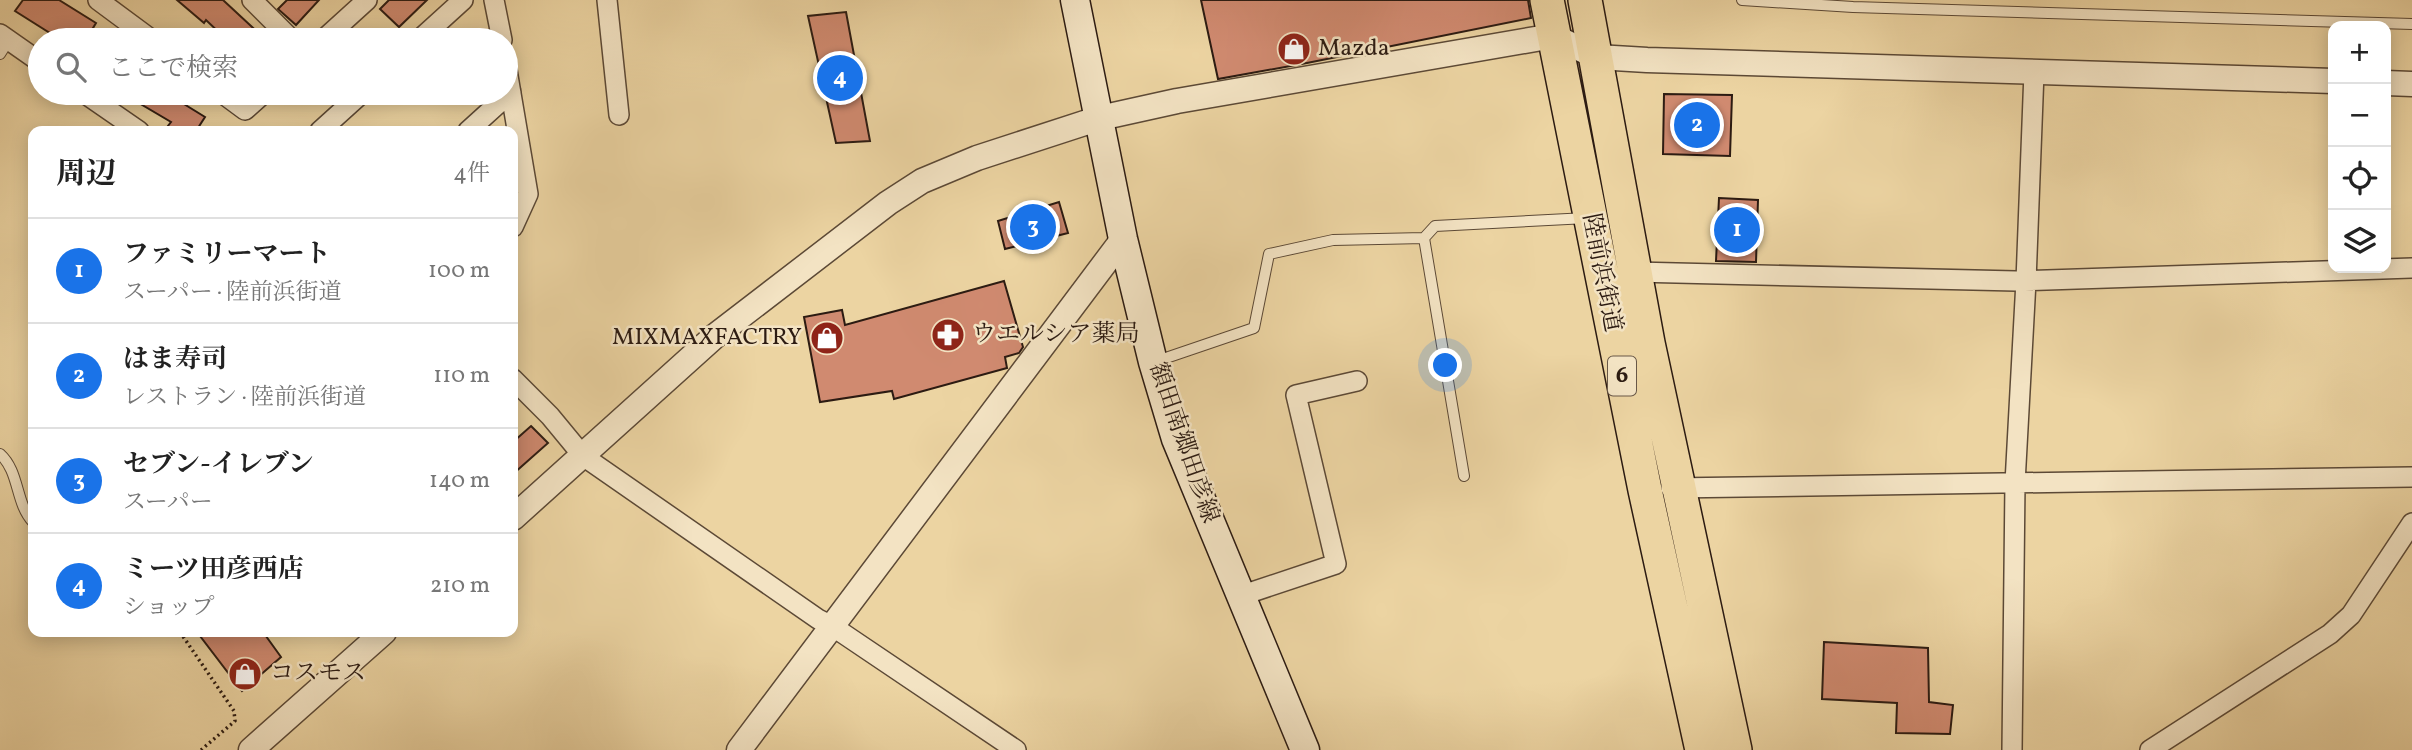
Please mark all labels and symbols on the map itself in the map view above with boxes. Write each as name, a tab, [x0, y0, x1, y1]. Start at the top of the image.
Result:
shop icon: Mazda	[1275, 30, 1313, 68]
place label: Mazda	[1318, 32, 1390, 66]
pin: 4	[817, 52, 863, 104]
pin: 2	[1674, 99, 1720, 151]
pin: 3	[1010, 201, 1056, 253]
pin: 1	[1714, 204, 1760, 256]
street label: 陸前浜街道	[1573, 211, 1629, 335]
pharmacy icon: ウエルシア薬局	[929, 316, 967, 354]
place label: ウエルシア薬局	[972, 318, 1139, 352]
shop icon: MIXMAXFACTRY	[808, 319, 846, 357]
place label: MIXMAXFACTRY	[612, 321, 802, 355]
your location	[1428, 348, 1462, 382]
road number: 6	[1608, 356, 1636, 396]
street label: 額田南郷田彦線	[1140, 358, 1226, 528]
shop icon: コスモス	[226, 655, 264, 693]
place label: コスモス	[270, 657, 366, 691]

